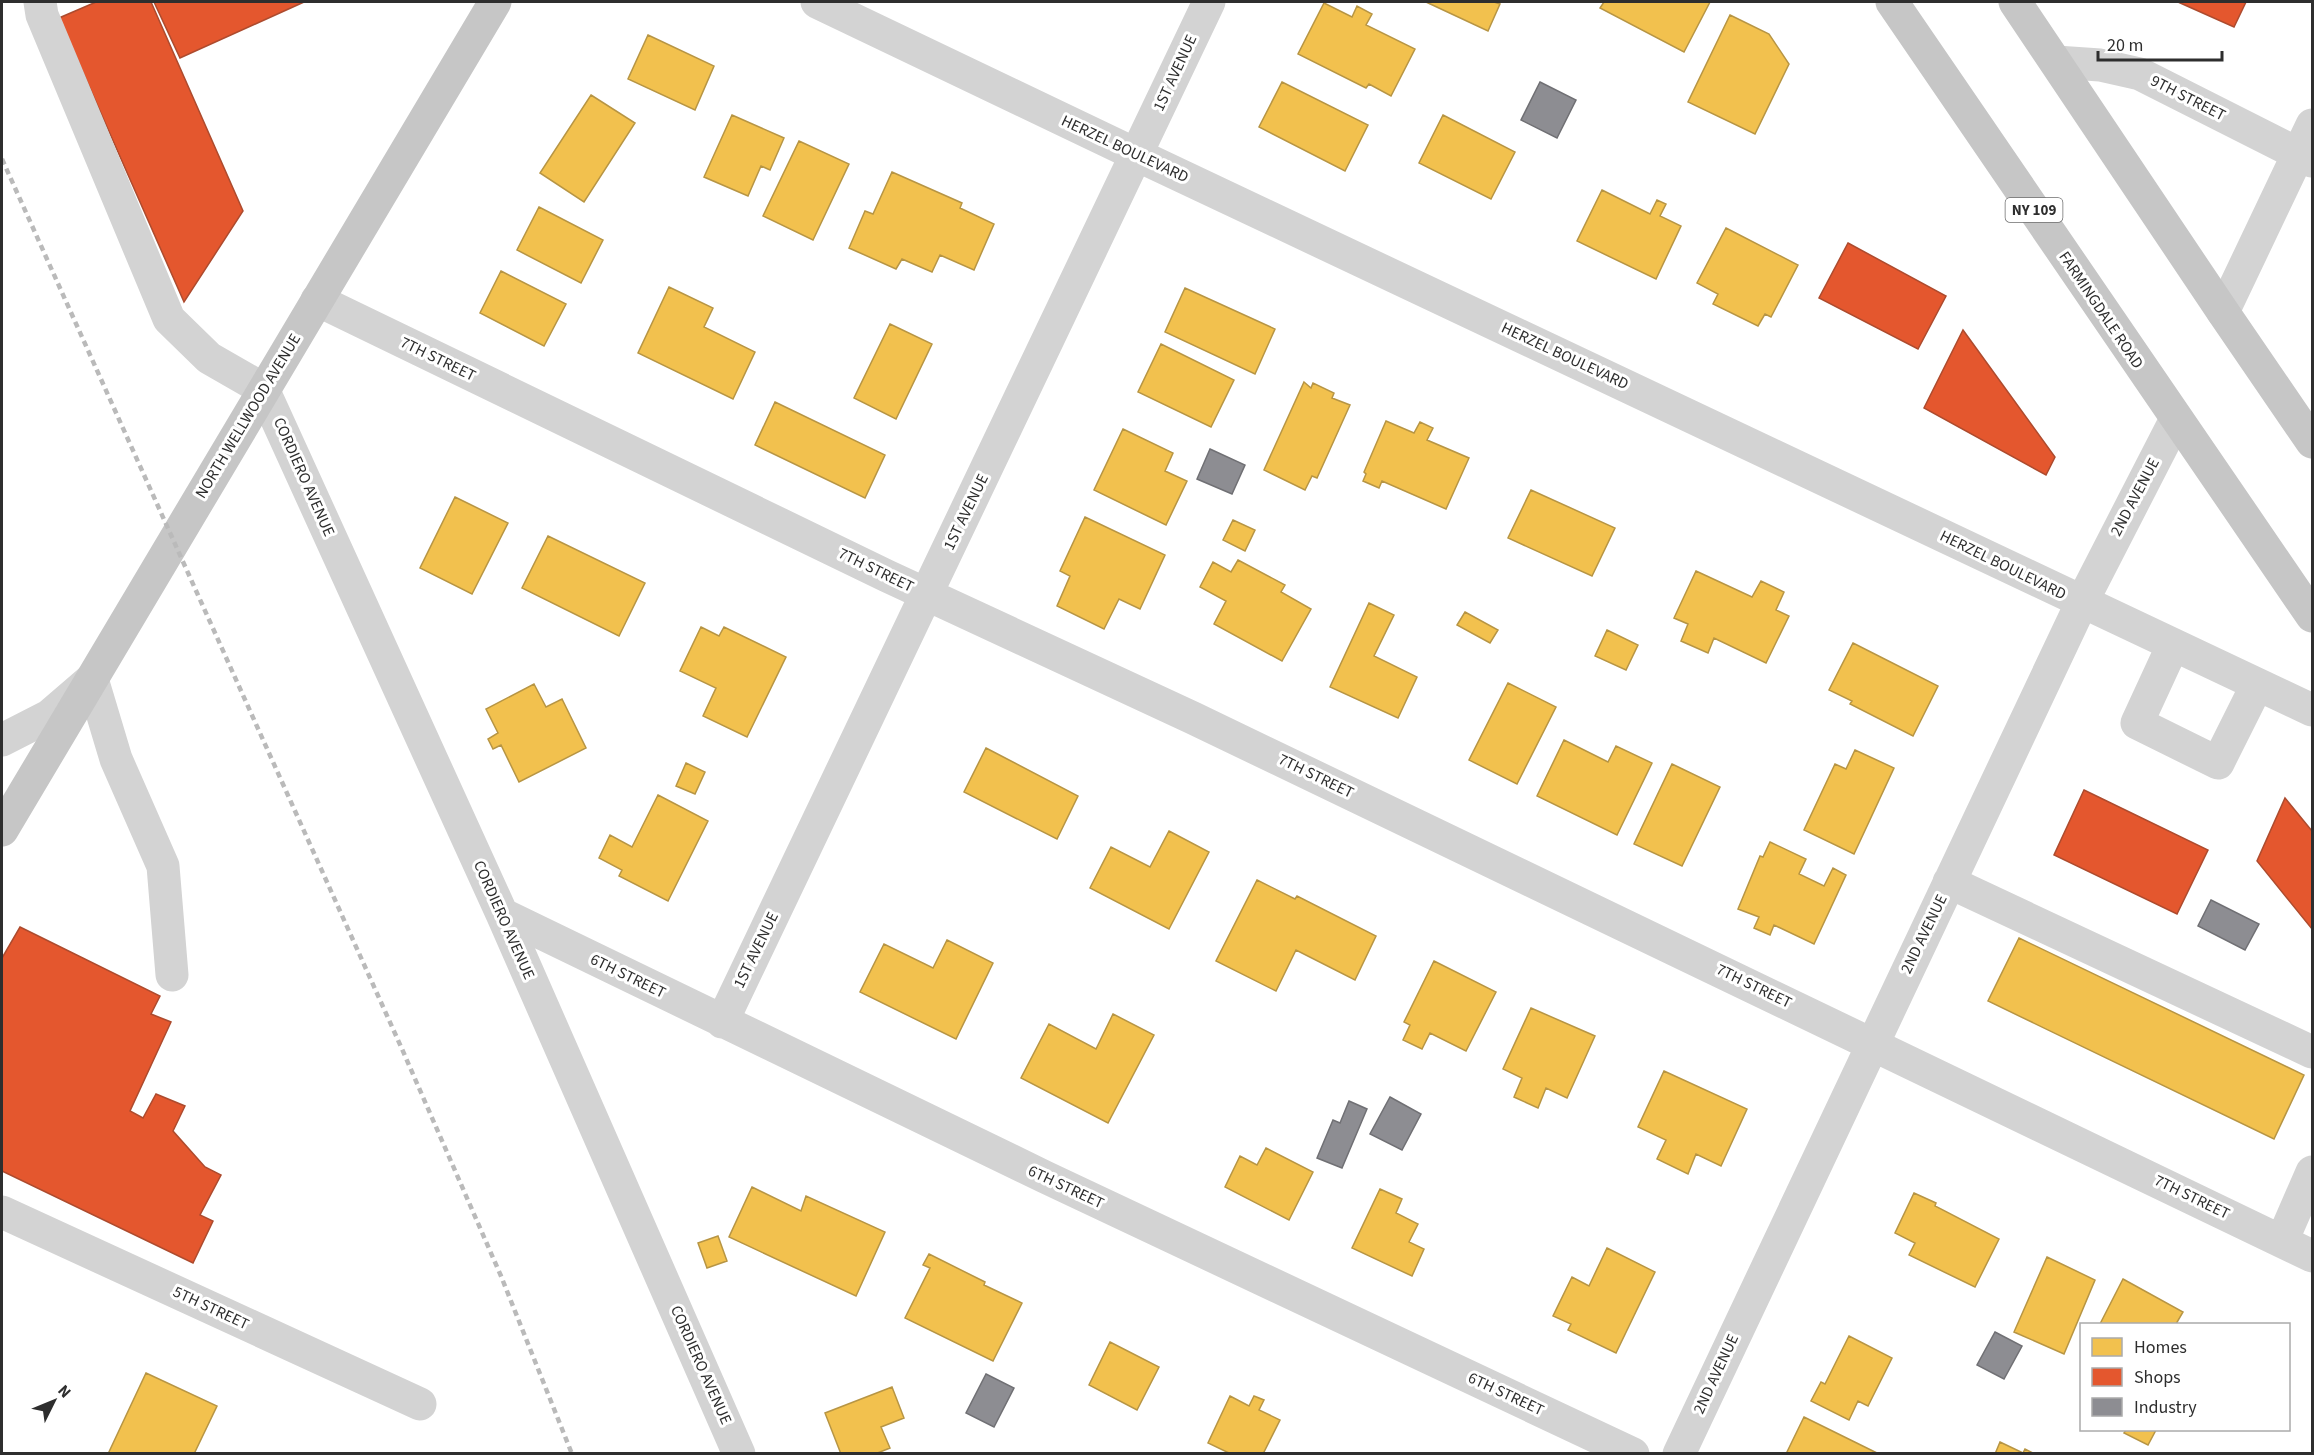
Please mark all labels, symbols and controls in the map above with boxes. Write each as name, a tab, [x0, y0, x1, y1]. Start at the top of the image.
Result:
scale bar	[2098, 24, 2222, 62]
street label: 1ST AVENUE	[1148, 31, 1202, 115]
text: 20 m	[2107, 33, 2143, 58]
street label: 9TH STREET	[2147, 70, 2230, 126]
street label: HERZEL BOULEVARD	[1058, 110, 1192, 188]
road number: NY 109	[2006, 198, 2062, 222]
street label: FARMINGDALE ROAD	[2054, 247, 2149, 373]
street label: HERZEL BOULEVARD	[1498, 317, 1632, 395]
street label: NORTH WELLWOOD AVENUE	[190, 329, 306, 503]
street label: 7TH STREET	[397, 331, 480, 387]
street label: CORDIERO AVENUE	[268, 414, 340, 540]
street label: 2ND AVENUE	[2105, 454, 2165, 540]
street label: 1ST AVENUE	[938, 470, 994, 554]
street label: HERZEL BOULEVARD	[1936, 525, 2070, 605]
street label: 7TH STREET	[835, 542, 918, 598]
street label: 7TH STREET	[1275, 748, 1358, 804]
street label: CORDIERO AVENUE	[468, 857, 540, 983]
street label: 2ND AVENUE	[1895, 891, 1953, 977]
street label: 1ST AVENUE	[728, 908, 784, 992]
street label: 6TH STREET	[587, 948, 670, 1004]
street label: 7TH STREET	[1713, 958, 1796, 1014]
street label: 6TH STREET	[1024, 1160, 1108, 1214]
street label: 7TH STREET	[2151, 1169, 2234, 1225]
street label: 5TH STREET	[169, 1281, 253, 1335]
street label: CORDIERO AVENUE	[665, 1302, 737, 1428]
legend	[2080, 1323, 2290, 1431]
street label: 2ND AVENUE	[1688, 1331, 1744, 1417]
text: Homes	[2134, 1335, 2187, 1360]
text: Shops	[2134, 1365, 2181, 1390]
street label: 6TH STREET	[1464, 1367, 1548, 1421]
north arrow	[24, 1371, 84, 1431]
text: N	[53, 1380, 76, 1403]
text: Industry	[2134, 1395, 2197, 1420]

